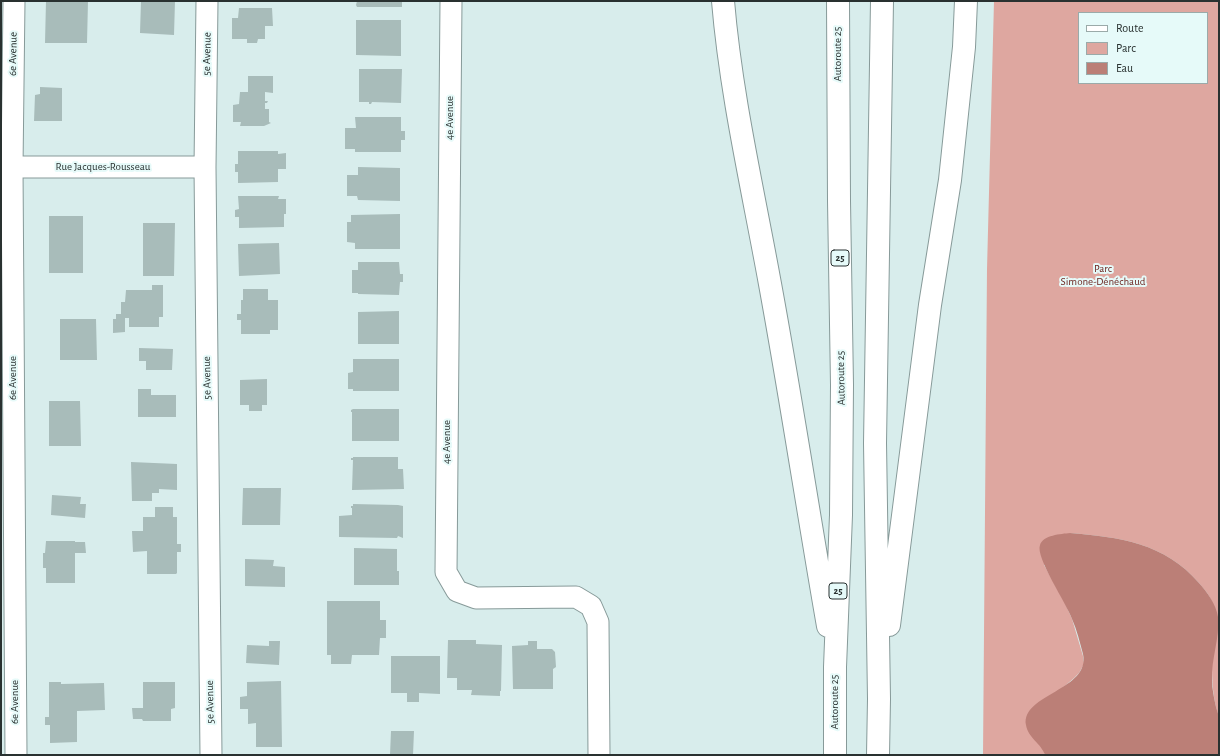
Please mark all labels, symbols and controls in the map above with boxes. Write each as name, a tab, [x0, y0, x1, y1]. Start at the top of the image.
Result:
legend	[1078, 12, 1208, 84]
text: Route	[1116, 22, 1143, 34]
street label: Autoroute 25	[831, 27, 845, 81]
street label: 6e Avenue	[6, 32, 20, 76]
street label: 5e Avenue	[200, 32, 214, 76]
text: Parc	[1116, 42, 1136, 54]
text: Eau	[1116, 62, 1133, 74]
street label: 4e Avenue	[443, 96, 457, 140]
street label: Rue Jacques-Rousseau	[56, 160, 150, 174]
road number: 25	[831, 250, 849, 266]
park label: Parc Simone-Dénéchaud	[1061, 262, 1145, 288]
street label: Autoroute 25	[834, 350, 848, 406]
street label: 6e Avenue	[6, 356, 20, 400]
street label: 5e Avenue	[200, 356, 214, 400]
street label: 4e Avenue	[440, 420, 454, 464]
road number: 25	[829, 583, 847, 599]
street label: Autoroute 25	[828, 675, 842, 729]
street label: 6e Avenue	[8, 680, 22, 724]
street label: 5e Avenue	[203, 680, 217, 724]

